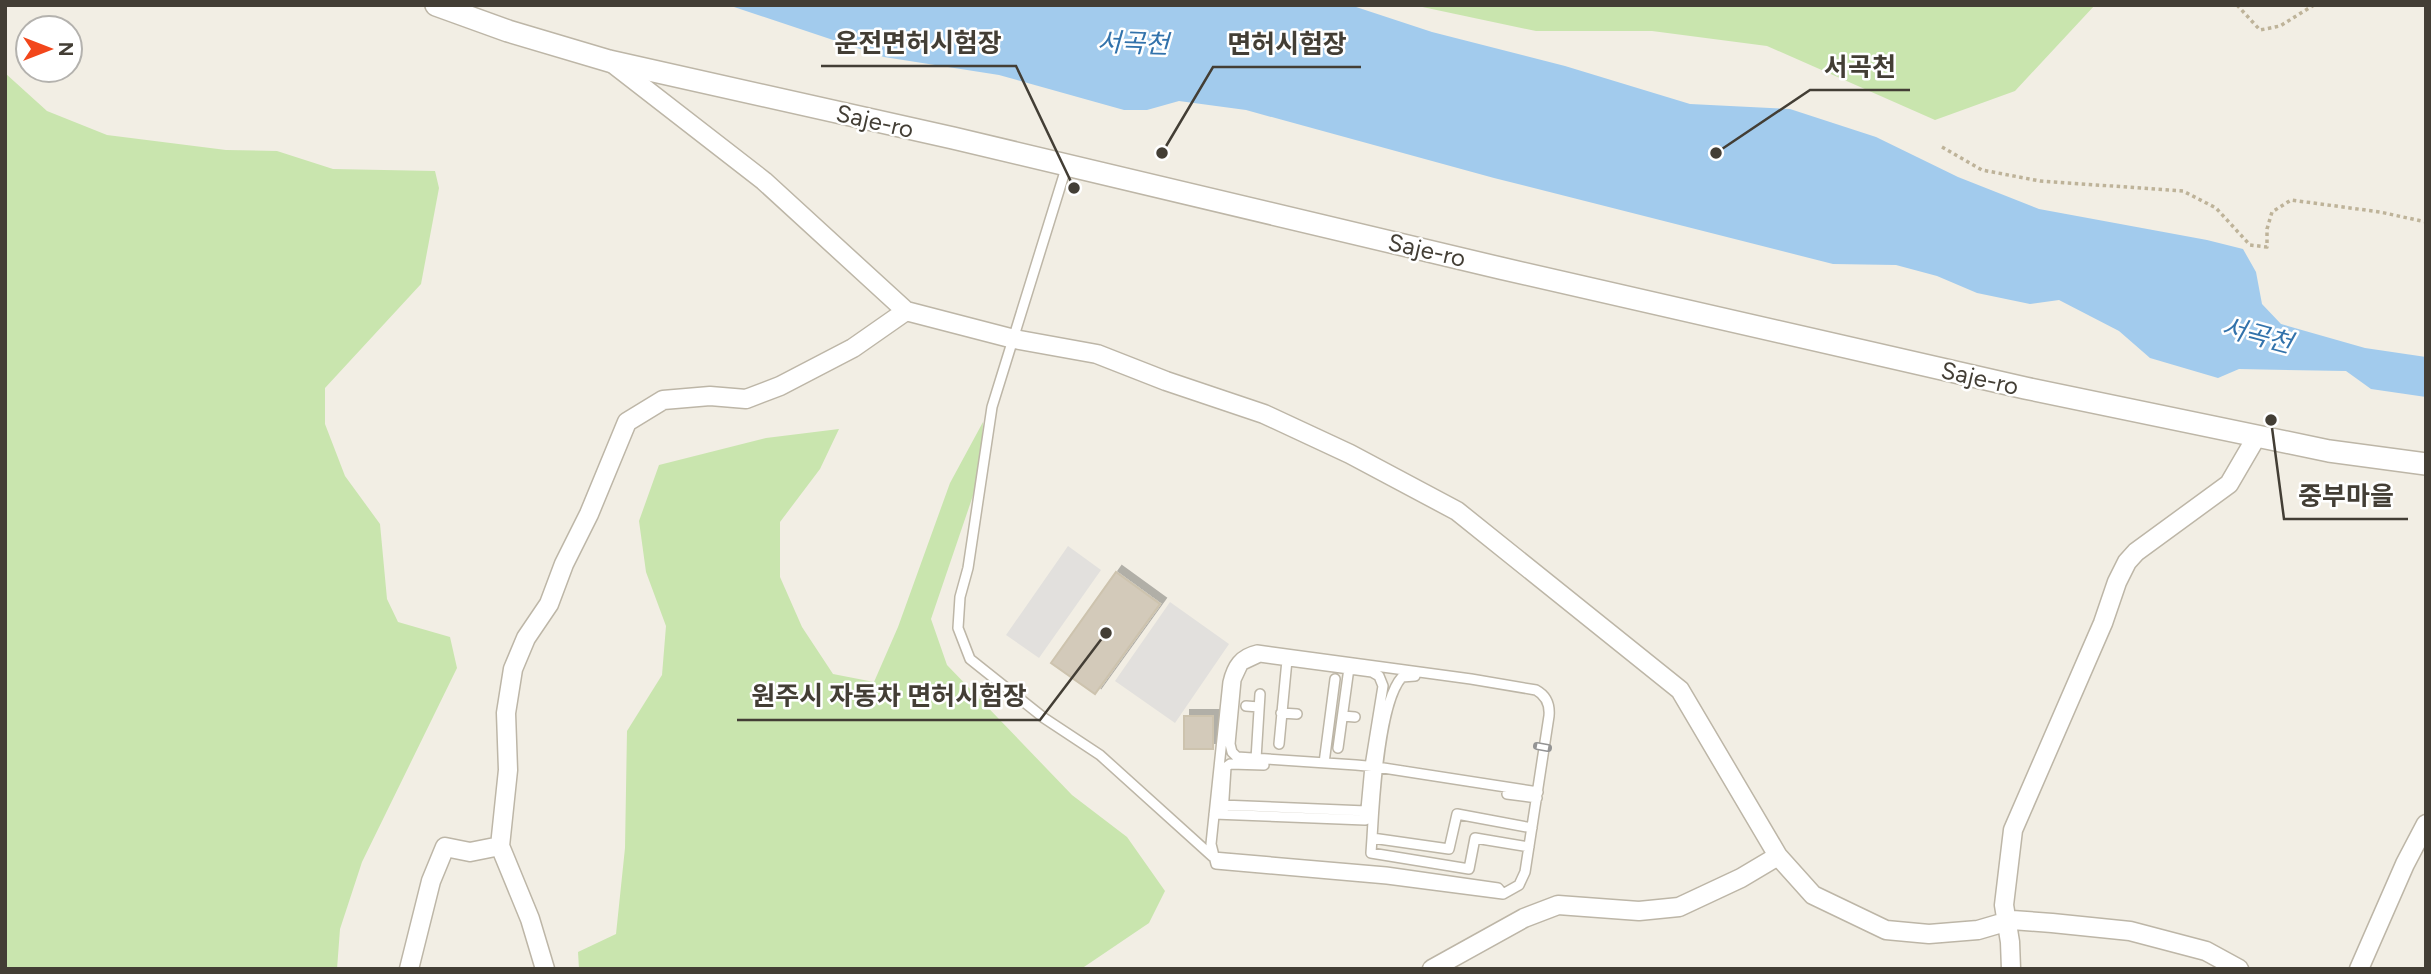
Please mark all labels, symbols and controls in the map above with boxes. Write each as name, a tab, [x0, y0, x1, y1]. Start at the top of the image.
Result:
north arrow	[14, 14, 84, 84]
callout: 운전면허시험장	[821, 19, 1016, 66]
callout: 면허시험장	[1213, 20, 1361, 67]
water label: 서곡천	[1097, 26, 1172, 60]
text: 운전면허시험장	[834, 27, 1002, 59]
text: 면허시험장	[1227, 28, 1347, 60]
text: N	[54, 42, 77, 56]
callout: 서곡천	[1810, 43, 1910, 90]
text: 서곡천	[1824, 51, 1896, 83]
street label: Saje-ro	[833, 98, 917, 144]
street label: Saje-ro	[1385, 227, 1469, 273]
water label: 서곡천	[2218, 310, 2299, 361]
street label: Saje-ro	[1938, 355, 2022, 401]
callout: 중부마을	[2284, 472, 2408, 519]
text: 중부마을	[2298, 480, 2394, 512]
callout: 원주시 자동차 면허시험장	[737, 673, 1040, 720]
text: 원주시 자동차 면허시험장	[751, 680, 1027, 712]

